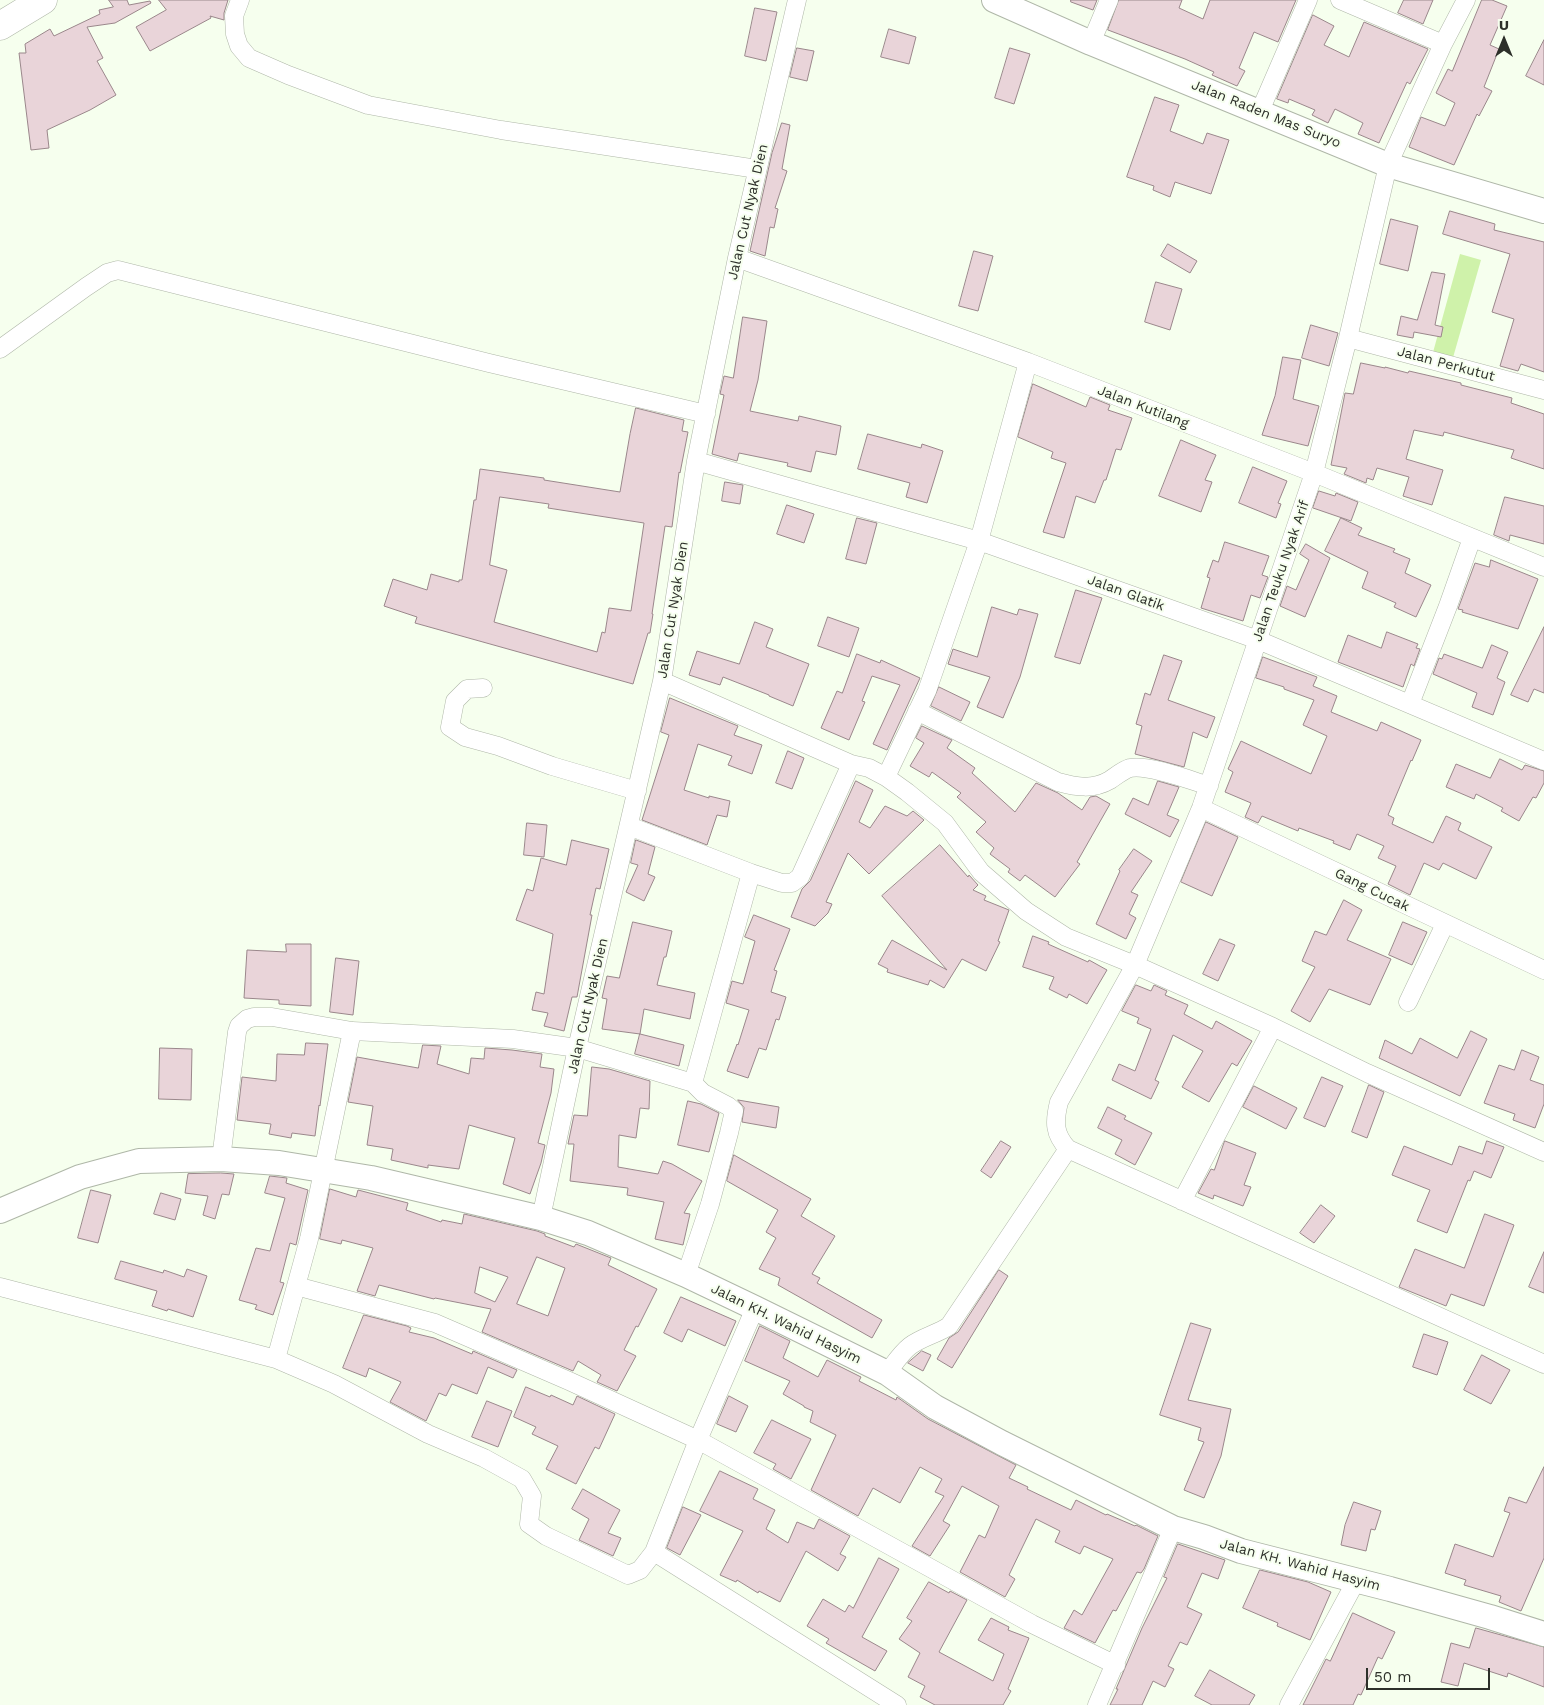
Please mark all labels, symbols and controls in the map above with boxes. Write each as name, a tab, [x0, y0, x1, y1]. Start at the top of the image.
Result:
north arrow	[1479, 15, 1529, 65]
text: U	[1499, 17, 1509, 33]
street label: Jalan Raden Mas Suryo	[1189, 76, 1343, 152]
street label: Jalan Cut Nyak Dien	[724, 143, 772, 281]
street label: Jalan Perkutut	[1395, 343, 1497, 385]
street label: Jalan Kutilang	[1095, 382, 1191, 432]
street label: Jalan Teuku Nyak Arif	[1249, 498, 1313, 644]
street label: Jalan Cut Nyak Dien	[654, 540, 692, 680]
street label: Jalan Glatik	[1085, 571, 1167, 615]
street label: Gang Cucak	[1332, 865, 1412, 915]
street label: Jalan Cut Nyak Dien	[564, 937, 612, 1075]
street label: Jalan KH. Wahid Hasyim	[708, 1280, 864, 1368]
street label: Jalan KH. Wahid Hasyim	[1218, 1535, 1382, 1595]
scale bar	[1369, 1658, 1493, 1690]
text: 50 m	[1374, 1668, 1411, 1686]

